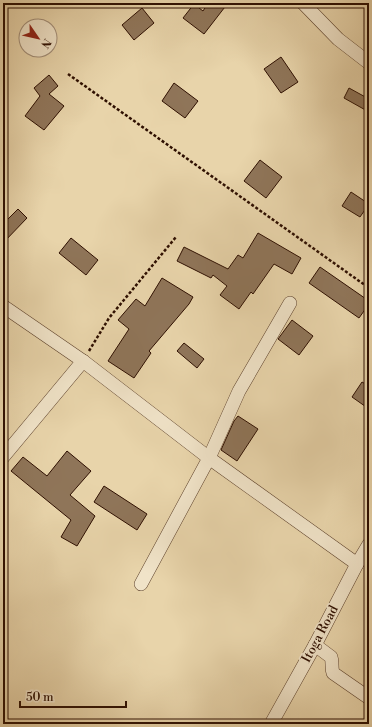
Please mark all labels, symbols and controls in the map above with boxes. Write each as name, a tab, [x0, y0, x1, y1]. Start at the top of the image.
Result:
north arrow	[18, 18, 58, 58]
text: N	[37, 36, 54, 51]
street label: Itoga Road	[298, 602, 342, 665]
scale bar	[20, 683, 126, 709]
text: 50 m	[26, 690, 54, 705]

